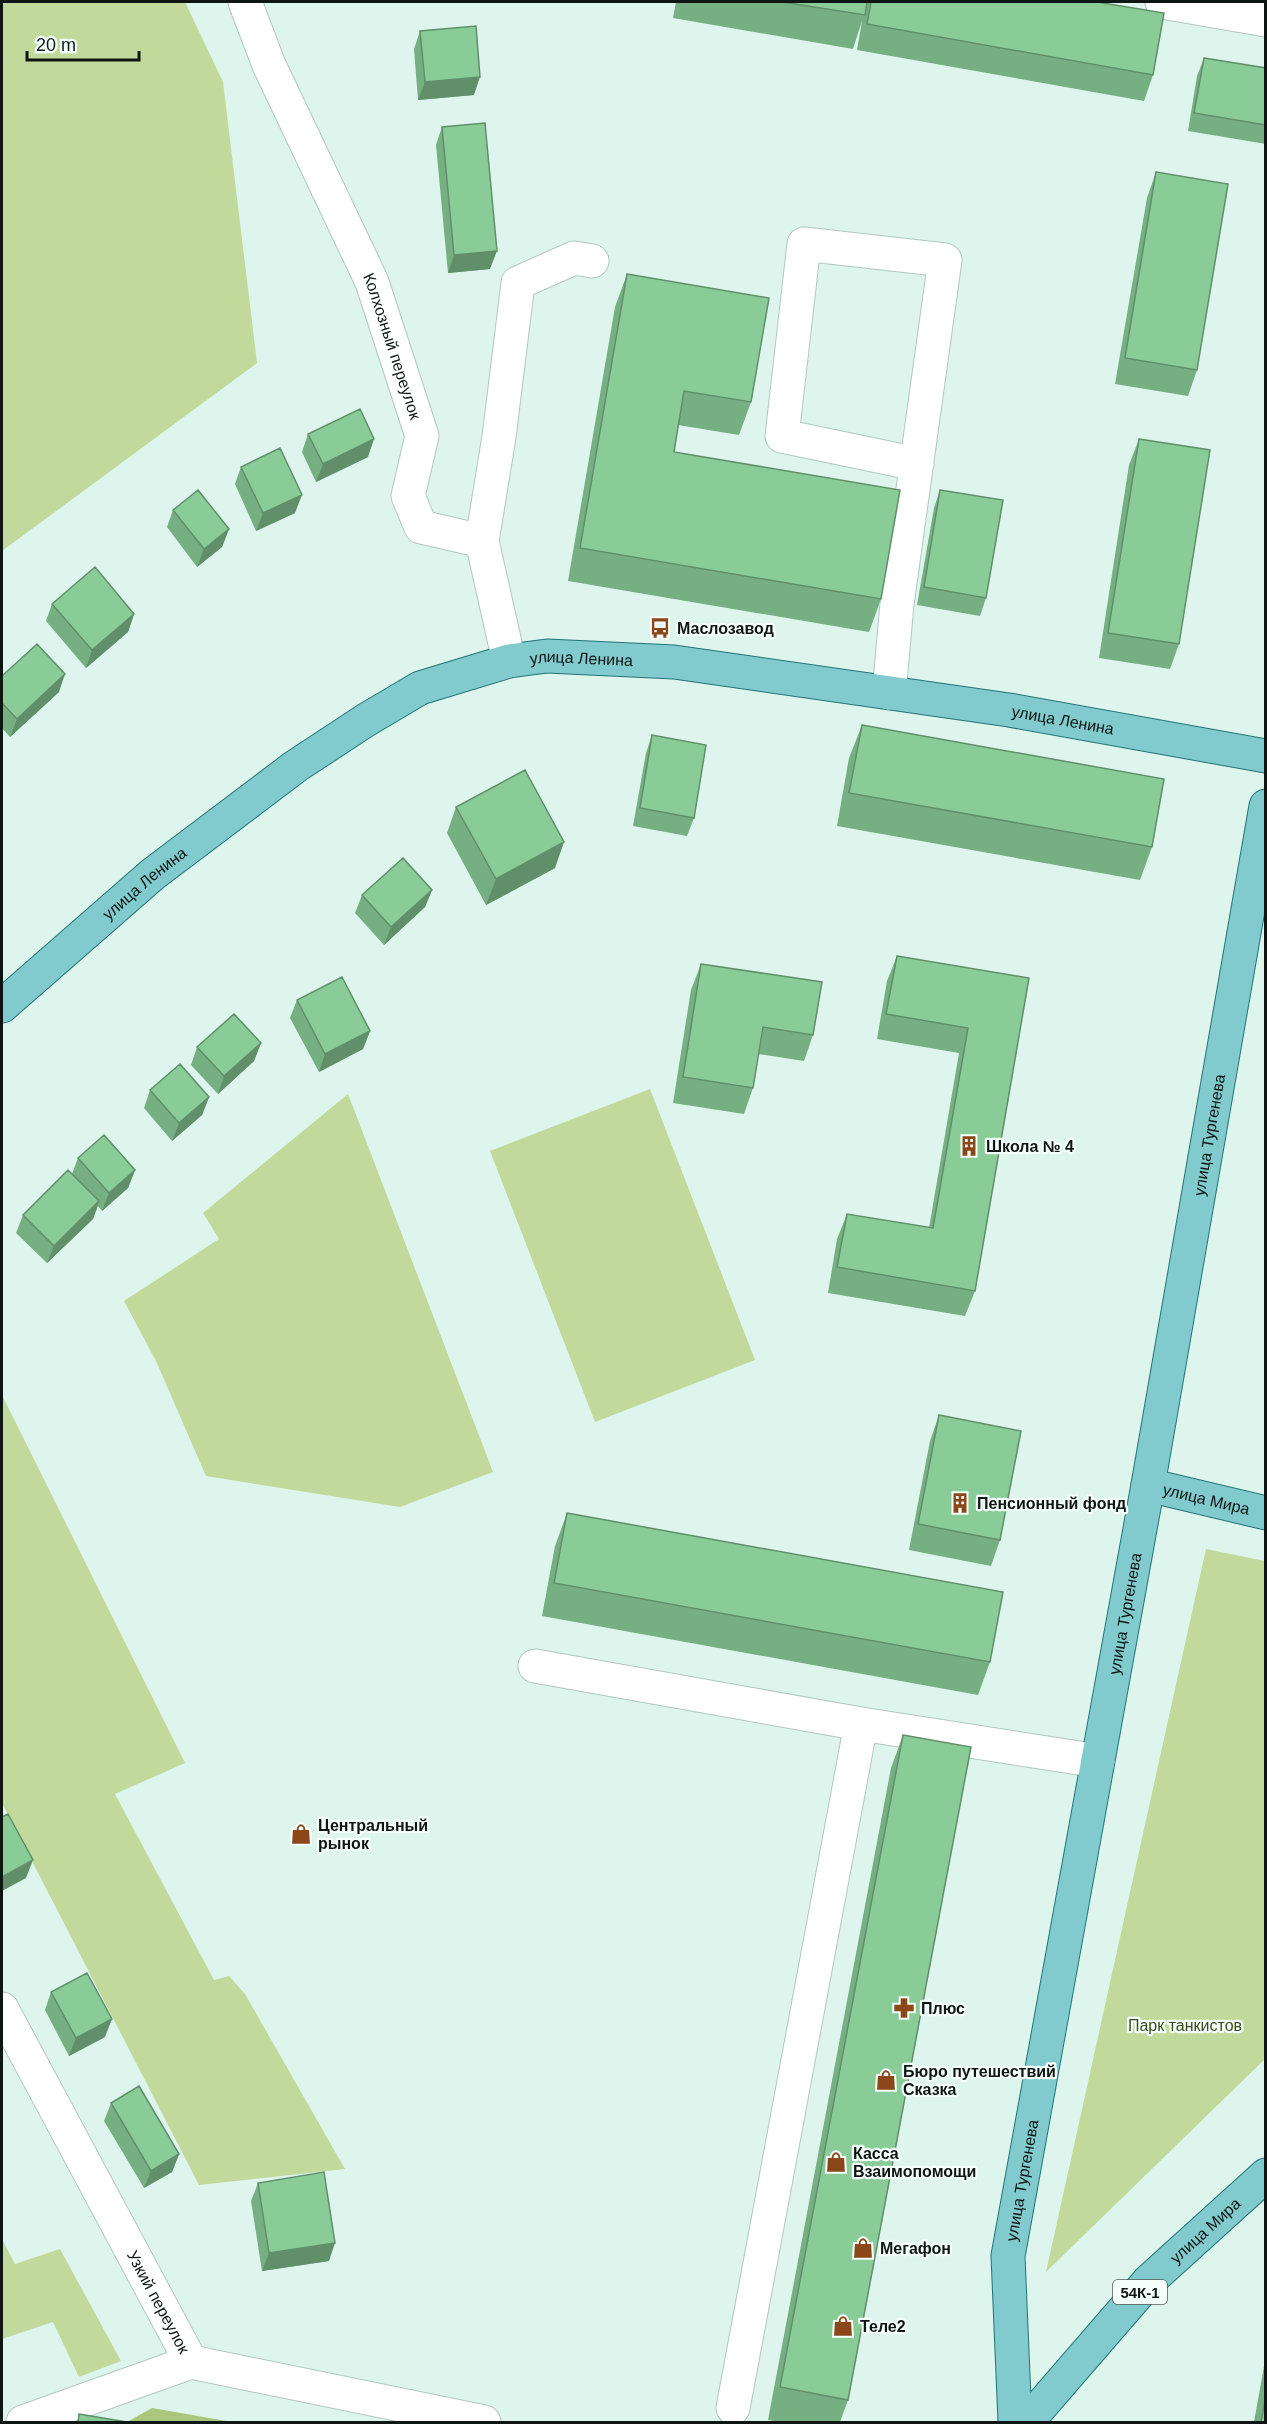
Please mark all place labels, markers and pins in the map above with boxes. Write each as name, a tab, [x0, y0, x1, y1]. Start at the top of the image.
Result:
bus stop icon: Маслозавод	[648, 616, 672, 640]
place label: Маслозавод	[677, 620, 774, 637]
building icon: Школа № 4	[957, 1134, 981, 1158]
place label: Школа № 4	[986, 1138, 1074, 1155]
building icon: Пенсионный фонд	[948, 1491, 972, 1515]
place label: Пенсионный фонд	[977, 1495, 1126, 1512]
place label: Центральный рынок	[318, 1817, 428, 1852]
shop icon: Центральный рынок	[289, 1822, 313, 1846]
pharmacy icon: Плюс	[892, 1996, 916, 2020]
place label: Плюс	[921, 2000, 965, 2017]
place label: Бюро путешествий Сказка	[903, 2063, 1056, 2098]
shop icon: Бюро путешествий Сказка	[874, 2068, 898, 2092]
place label: Касса Взаимопомощи	[853, 2145, 976, 2180]
shop icon: Касса Взаимопомощи	[824, 2150, 848, 2174]
shop icon: Мегафон	[851, 2236, 875, 2260]
place label: Мегафон	[880, 2240, 951, 2257]
shop icon: Теле2	[831, 2314, 855, 2338]
place label: Теле2	[860, 2318, 906, 2335]

